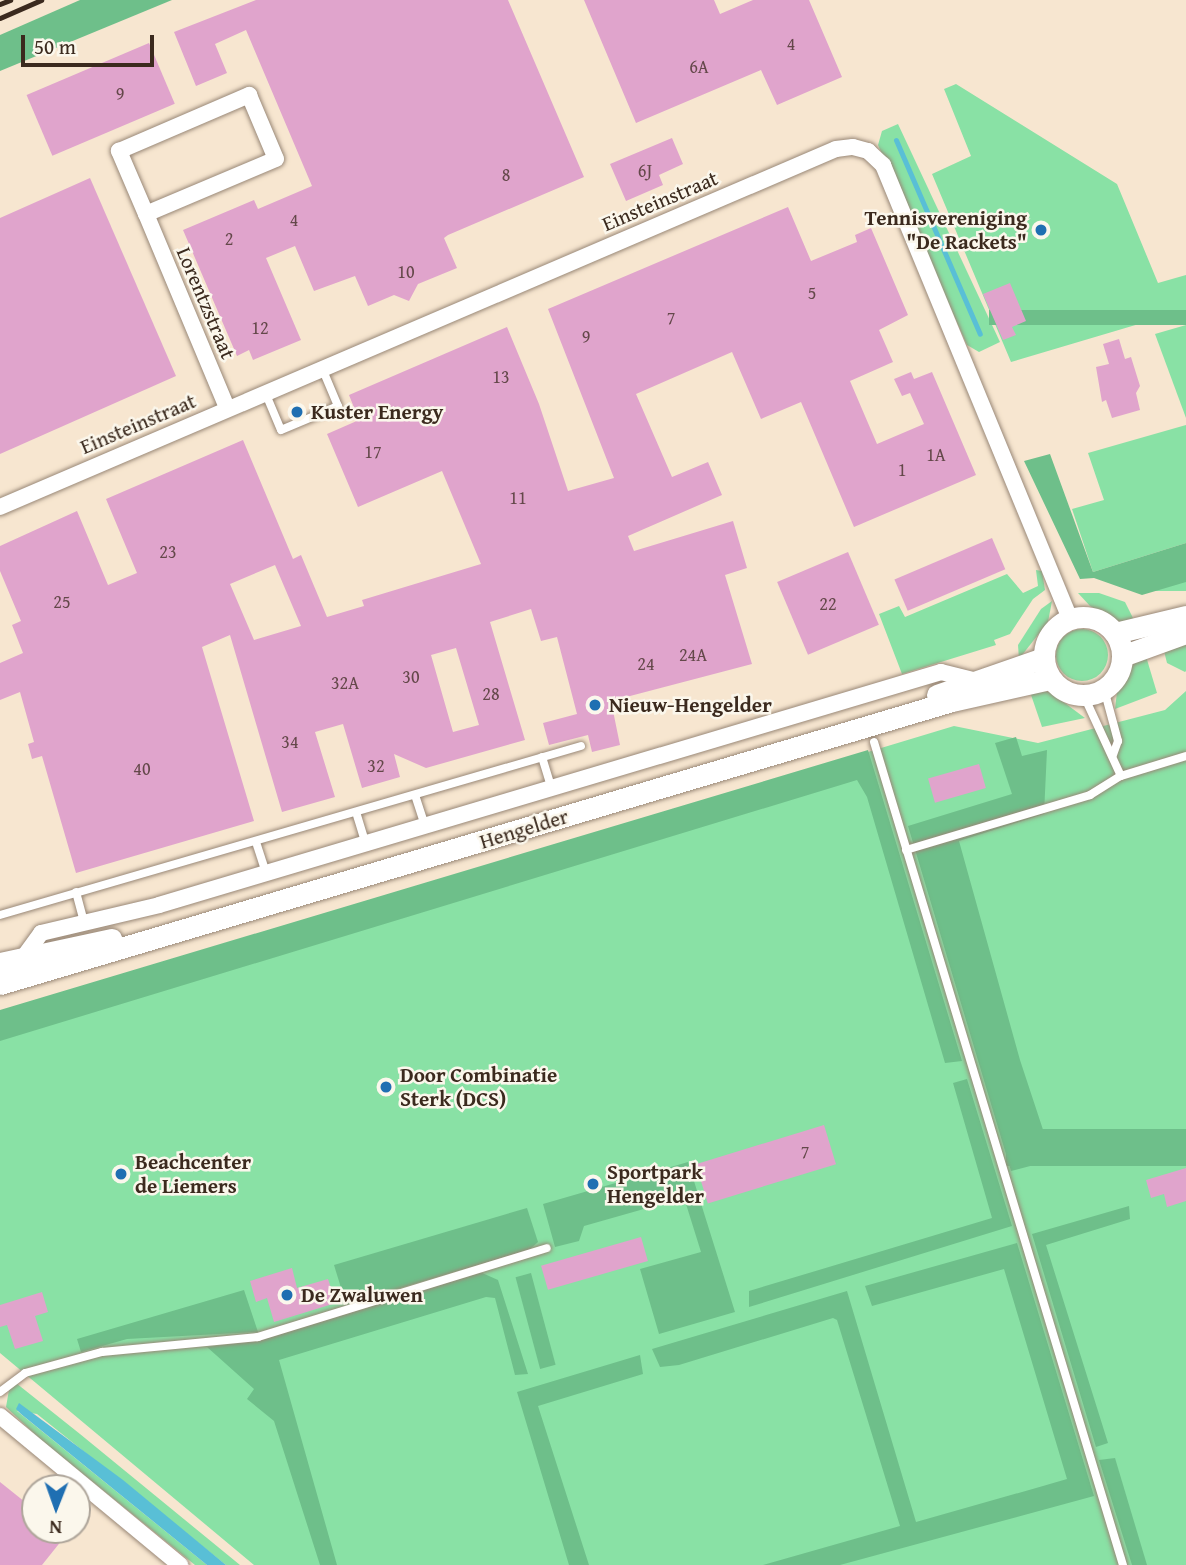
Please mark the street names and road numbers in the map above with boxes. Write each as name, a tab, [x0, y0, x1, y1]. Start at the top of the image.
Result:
street label: Einsteinstraat	[598, 165, 722, 237]
street label: Lorentzstraat	[171, 243, 241, 363]
street label: Einsteinstraat	[76, 388, 200, 460]
street label: Hengelder	[477, 804, 571, 854]

